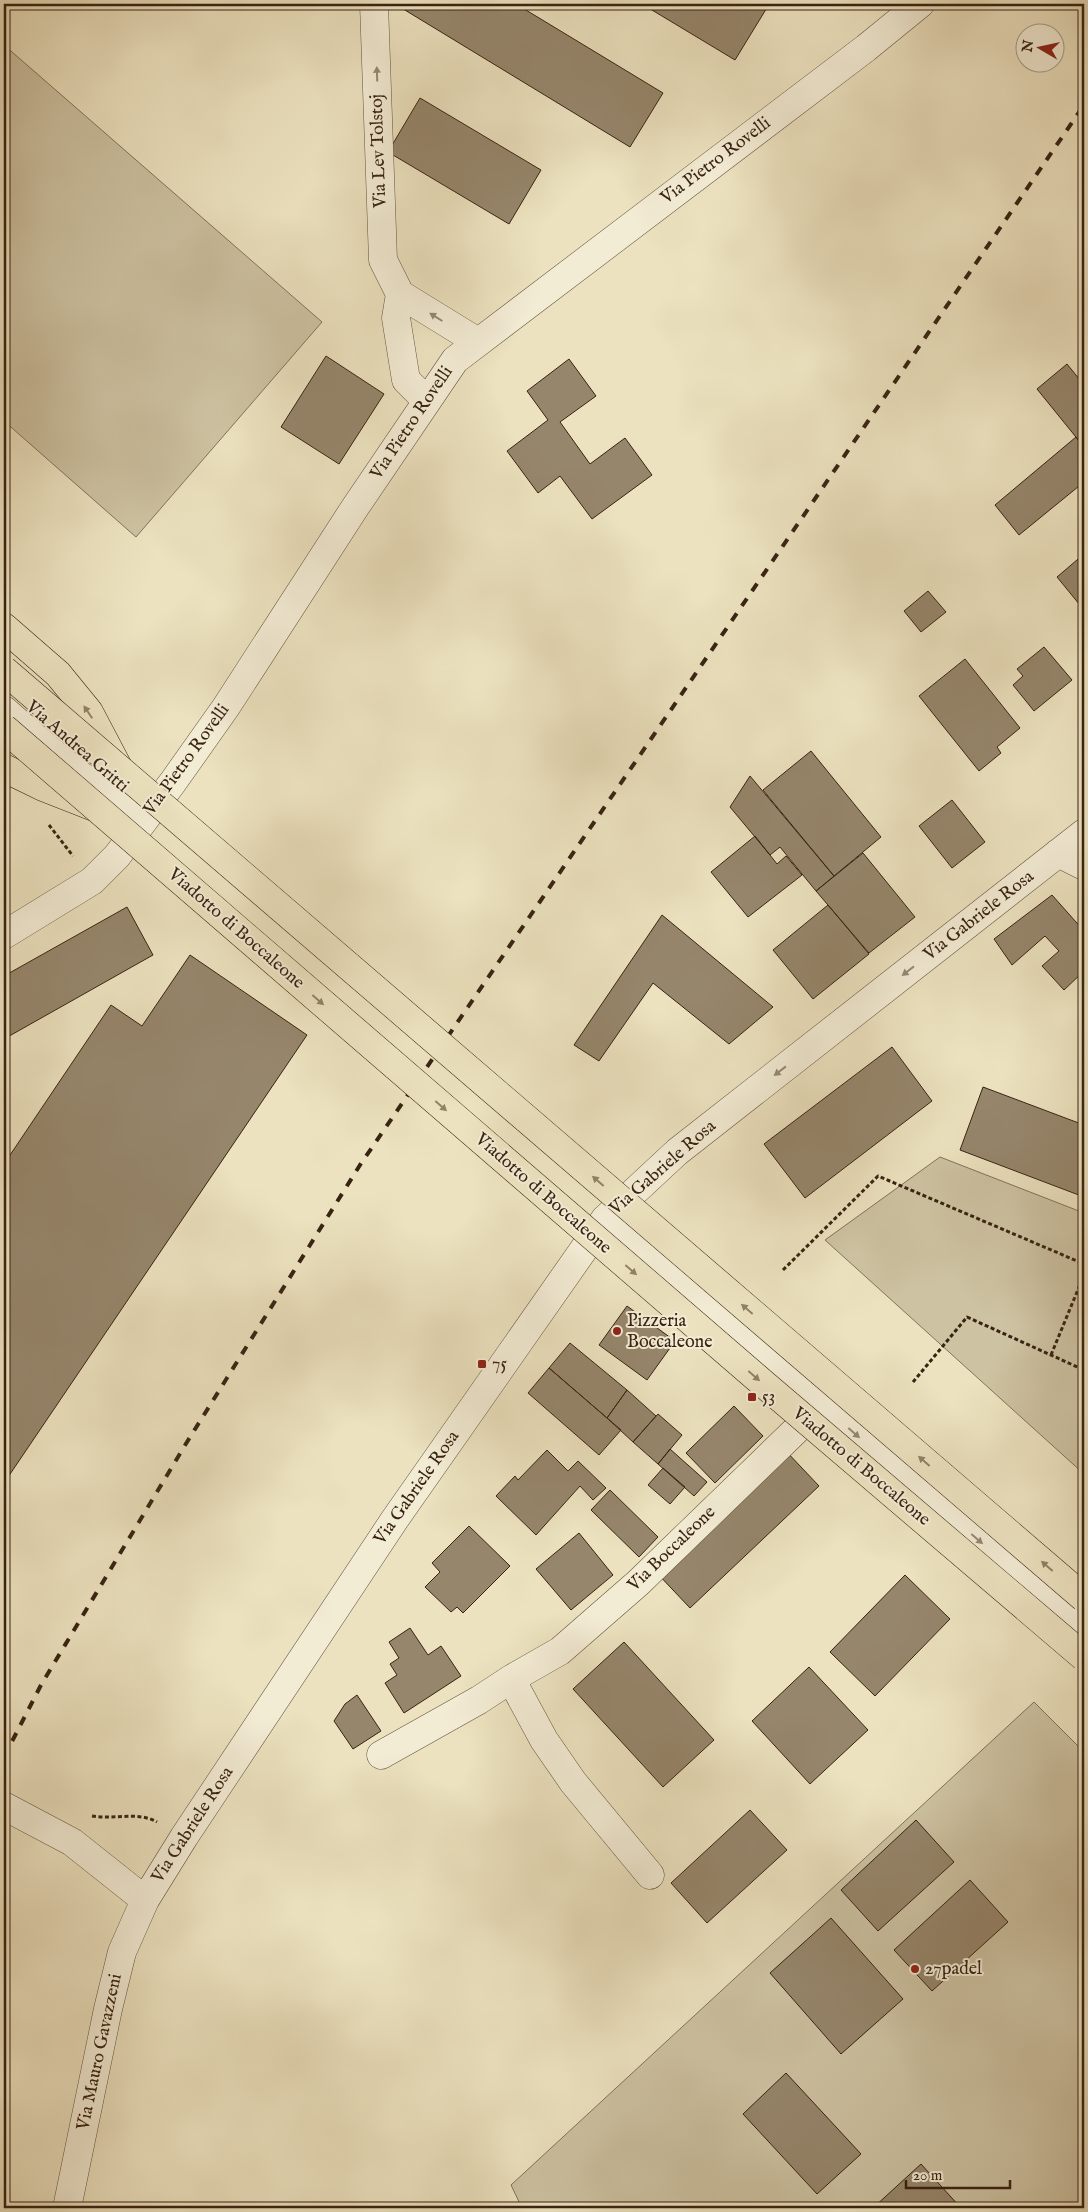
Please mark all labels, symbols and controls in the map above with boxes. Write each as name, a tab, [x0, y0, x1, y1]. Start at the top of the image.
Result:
north arrow	[1016, 22, 1066, 72]
text: N	[1018, 39, 1038, 55]
one-way arrow	[372, 65, 380, 81]
street label: Via Lev Tolstoj	[366, 94, 393, 209]
street label: Via Pietro Rovelli	[656, 112, 776, 211]
one-way arrow	[430, 312, 443, 321]
street label: Via Pietro Rovelli	[365, 362, 459, 485]
street label: Via Andrea Gritti	[20, 695, 133, 798]
street label: Via Pietro Rovelli	[138, 700, 235, 821]
one-way arrow	[83, 705, 93, 719]
street label: Viadotto di Boccaleone	[162, 863, 309, 995]
street label: Via Gabriele Rosa	[918, 866, 1039, 967]
one-way arrow	[902, 966, 915, 977]
one-way arrow	[312, 994, 324, 1006]
one-way arrow	[774, 1066, 787, 1077]
one-way arrow	[435, 1100, 447, 1112]
street label: Via Gabriele Rosa	[604, 1115, 721, 1221]
street label: Viadotto di Boccaleone	[469, 1128, 616, 1260]
one-way arrow	[591, 1175, 604, 1186]
one-way arrow	[624, 1264, 637, 1275]
one-way arrow	[742, 1303, 754, 1315]
place label: Pizzeria Boccaleone	[627, 1310, 712, 1354]
marker: Pizzeria Boccaleone	[611, 1325, 623, 1337]
place label: 75	[492, 1353, 507, 1376]
marker: 75	[476, 1358, 488, 1370]
one-way arrow	[747, 1370, 760, 1381]
place label: 53	[762, 1386, 775, 1409]
marker: 53	[746, 1391, 758, 1403]
street label: Viadotto di Boccaleone	[786, 1402, 935, 1532]
street label: Via Gabriele Rosa	[369, 1426, 465, 1550]
one-way arrow	[848, 1427, 860, 1439]
one-way arrow	[918, 1455, 931, 1466]
street label: Via Boccaleone	[622, 1501, 721, 1597]
one-way arrow	[971, 1533, 983, 1545]
one-way arrow	[1041, 1561, 1054, 1572]
street label: Via Gabriele Rosa	[146, 1762, 239, 1888]
place label: 27padel	[925, 1958, 982, 1981]
marker: 27padel	[909, 1963, 921, 1975]
street label: Via Mauro Gavazzeni	[72, 1971, 128, 2133]
scale bar	[906, 2157, 1009, 2189]
text: 20 m	[913, 2166, 943, 2185]

